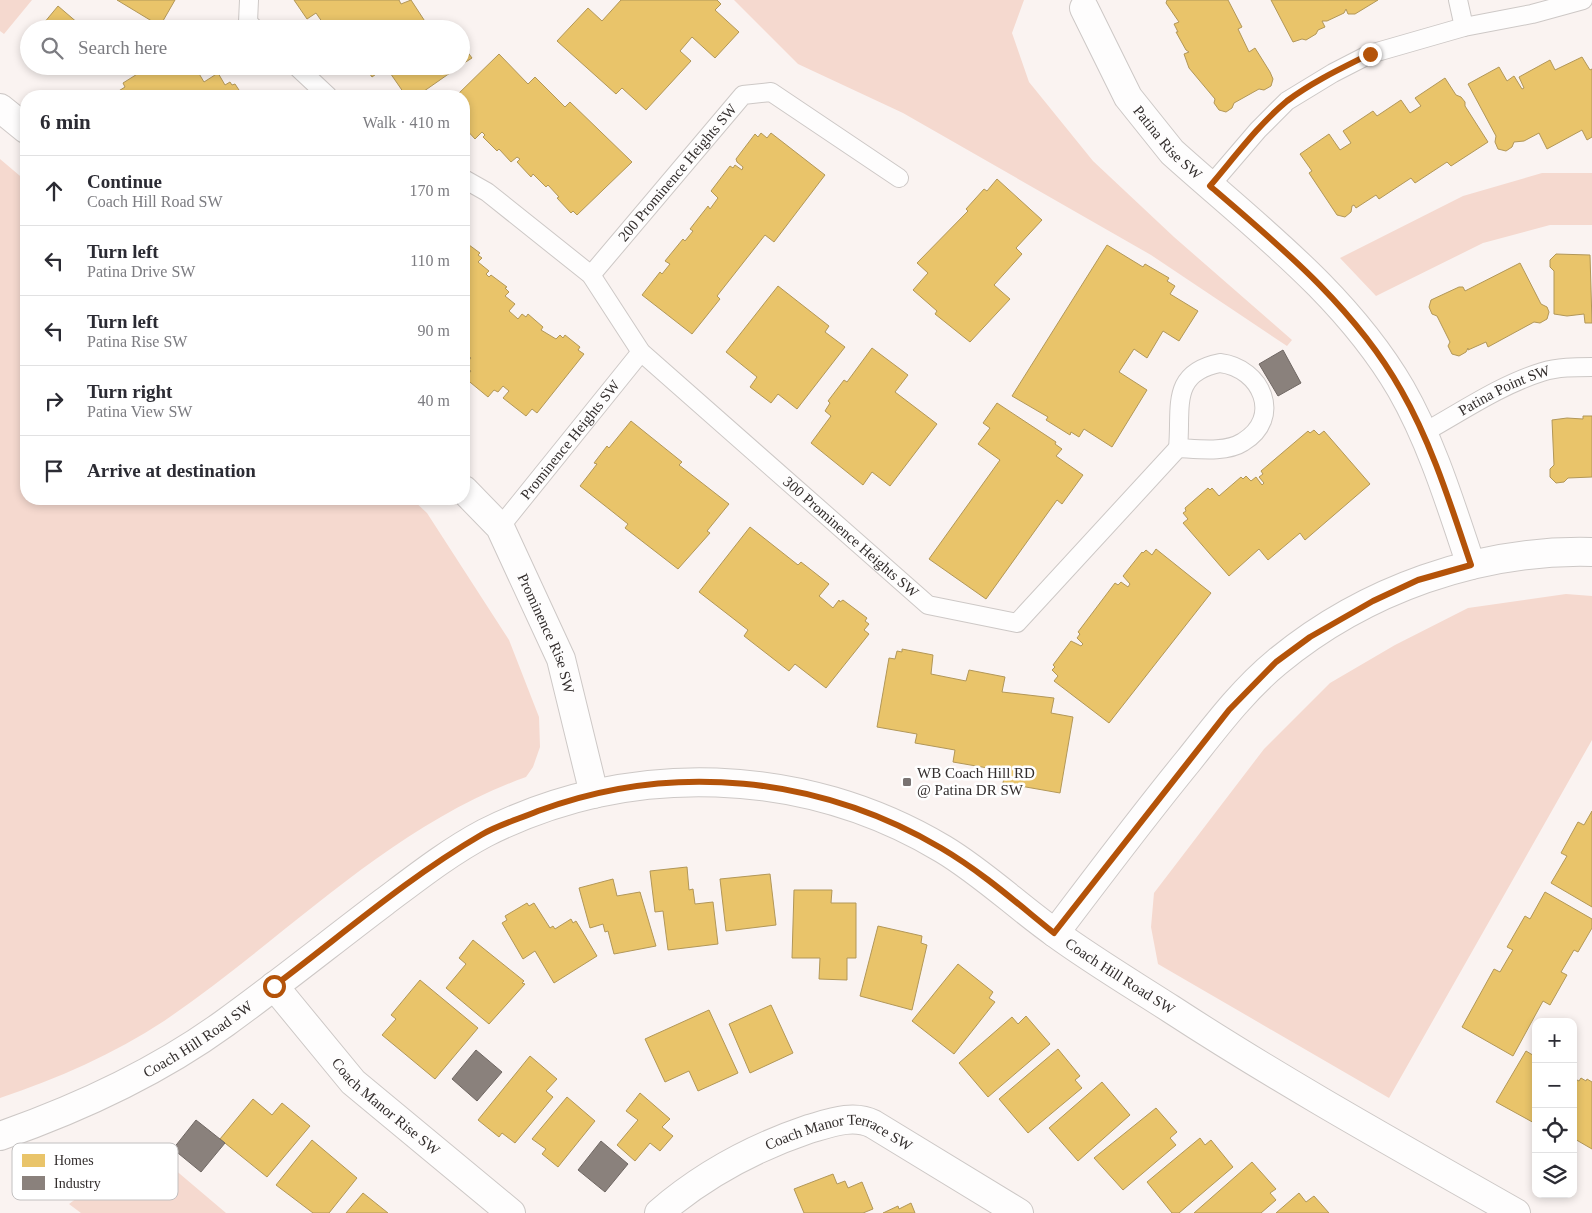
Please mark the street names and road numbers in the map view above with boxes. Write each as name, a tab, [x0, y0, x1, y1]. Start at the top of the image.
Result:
street label: 200 Prominence Heights SW	[615, 100, 740, 245]
street label: Patina Rise SW	[1130, 103, 1206, 183]
street label: Patina Point SW	[1456, 362, 1552, 419]
street label: Prominence Heights SW	[517, 376, 624, 503]
street label: 300 Prominence Heights SW	[780, 473, 922, 601]
street label: Prominence Rise SW	[515, 571, 577, 696]
street label: Coach Hill Road SW	[1062, 935, 1178, 1018]
street label: Coach Hill Road SW	[140, 997, 256, 1081]
street label: Coach Manor Rise SW	[329, 1055, 443, 1159]
street label: Coach Manor Terrace SW	[759, 1140, 917, 1160]

